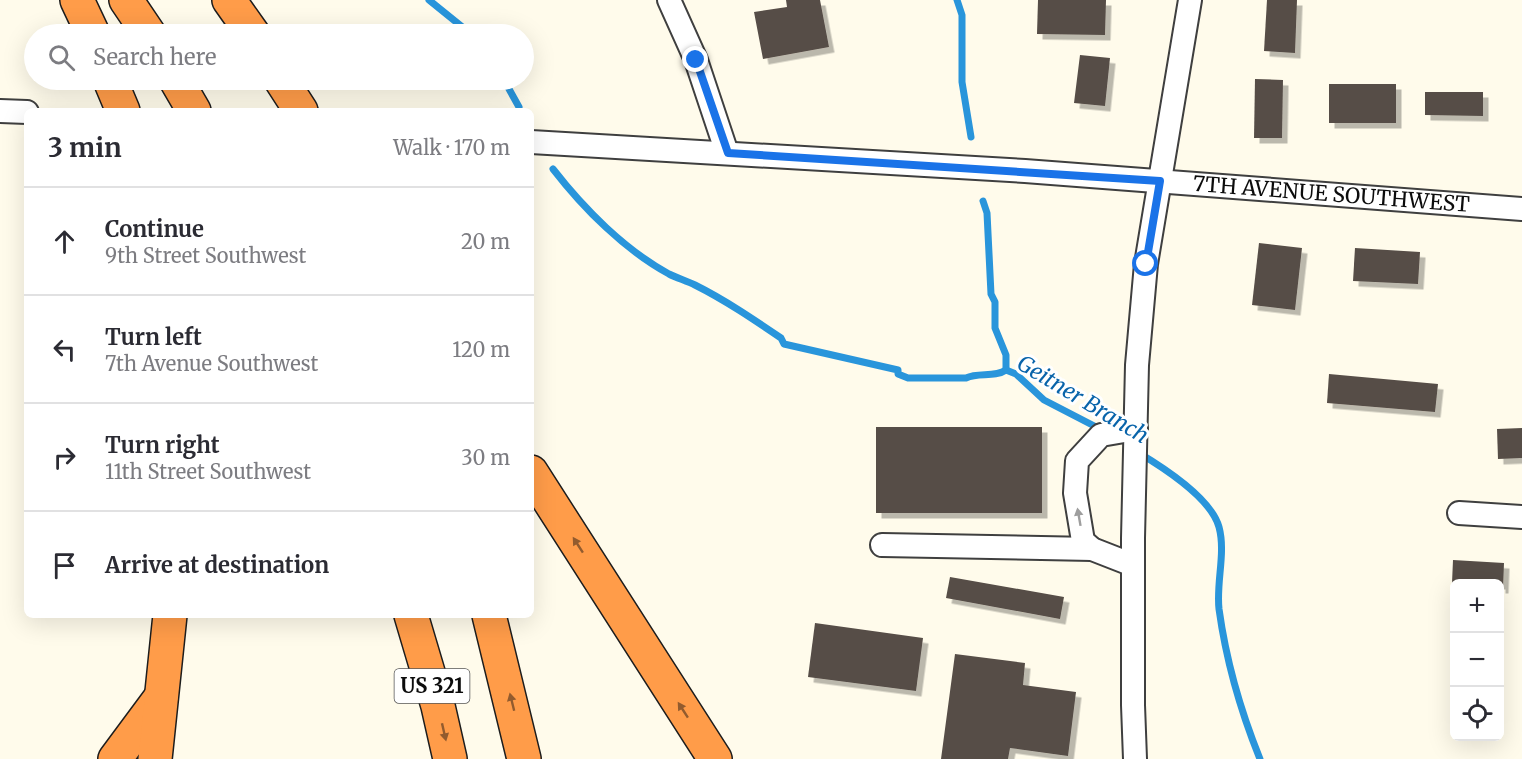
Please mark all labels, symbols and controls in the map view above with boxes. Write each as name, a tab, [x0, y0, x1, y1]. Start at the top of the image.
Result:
search box	[24, 24, 534, 90]
icon: search	[45, 41, 78, 74]
text: Search here	[93, 43, 216, 71]
route end	[682, 46, 708, 72]
text: 3 min	[48, 131, 122, 164]
text: Walk · 170 m	[393, 135, 510, 160]
street label: 7TH AVENUE SOUTHWEST	[1192, 170, 1471, 218]
text: Continue	[105, 215, 204, 243]
icon: ahead	[48, 225, 81, 258]
text: 20 m	[461, 229, 510, 254]
text: 9th Street Southwest	[105, 243, 306, 268]
route start	[1132, 250, 1158, 276]
text: Turn left	[105, 323, 202, 351]
icon: left	[48, 333, 81, 366]
text: 120 m	[452, 337, 510, 362]
water label: Geitner Branch	[1012, 349, 1154, 449]
text: 7th Avenue Southwest	[105, 351, 318, 376]
text: Turn right	[105, 431, 219, 459]
icon: right	[48, 441, 81, 474]
text: 30 m	[461, 445, 510, 470]
text: 11th Street Southwest	[105, 459, 311, 484]
one-way arrow	[1074, 508, 1083, 527]
one-way arrow	[573, 537, 584, 553]
icon: arrive	[48, 549, 81, 582]
text: Arrive at destination	[105, 551, 329, 579]
map controls	[1450, 579, 1504, 741]
button: +	[1450, 579, 1504, 633]
button: −	[1450, 633, 1504, 687]
road number: US 321	[394, 669, 470, 703]
button: locate	[1450, 687, 1504, 741]
one-way arrow	[506, 693, 516, 711]
one-way arrow	[678, 702, 689, 718]
one-way arrow	[440, 723, 449, 742]

